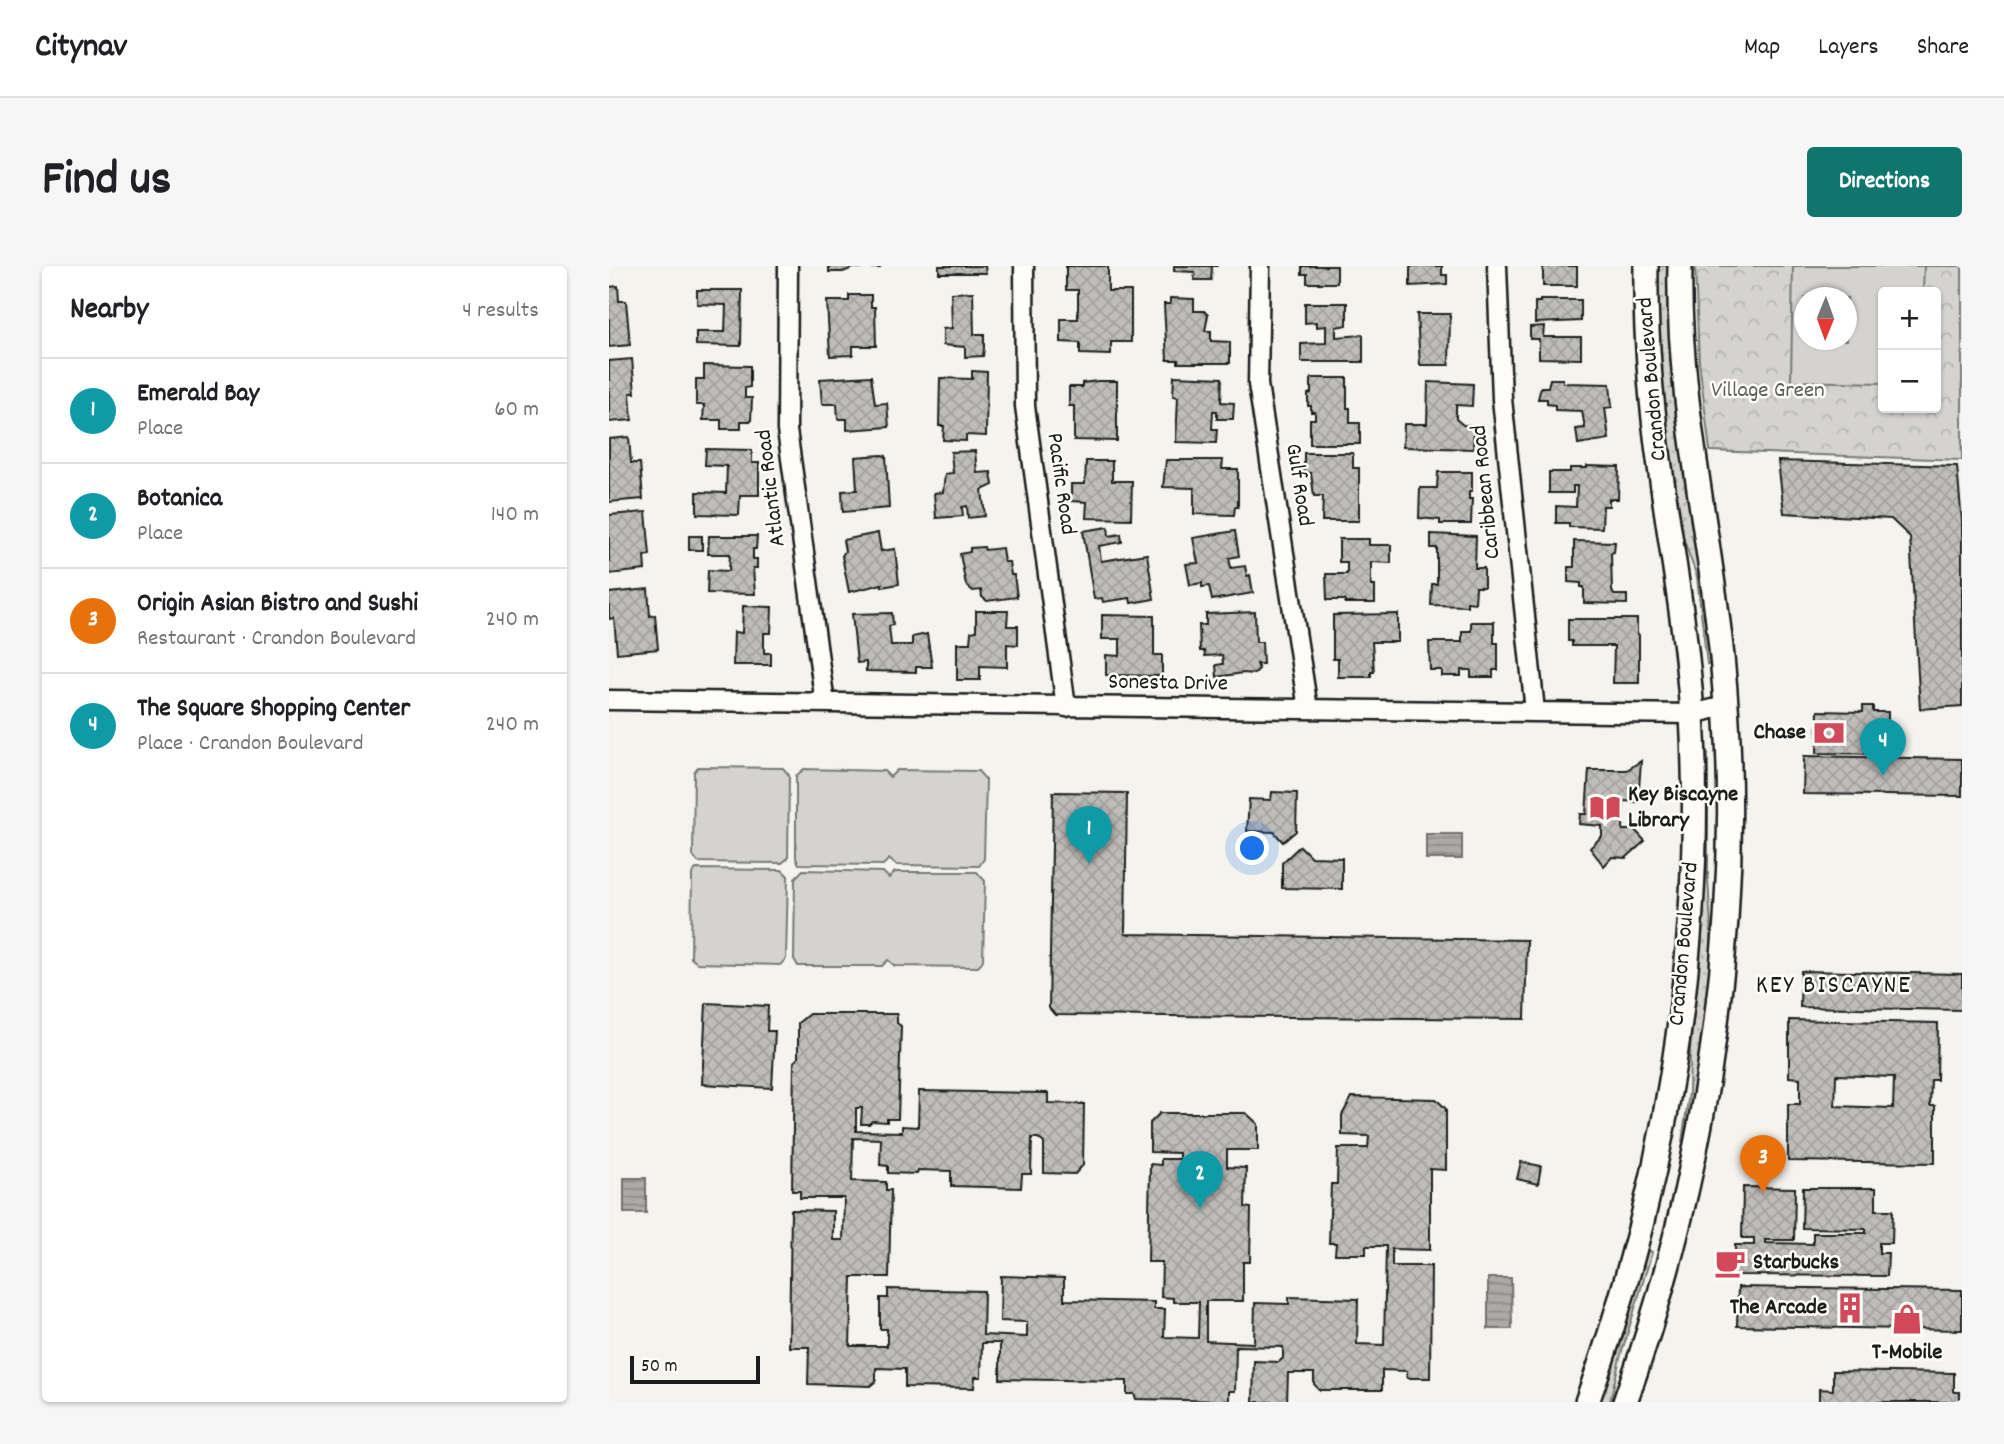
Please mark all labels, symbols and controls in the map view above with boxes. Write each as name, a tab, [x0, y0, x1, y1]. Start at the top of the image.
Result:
text: Citynav	[35, 25, 127, 72]
text: Map	[1744, 31, 1780, 65]
text: Layers	[1818, 31, 1879, 65]
text: Share	[1917, 31, 1969, 65]
text: Find us	[42, 147, 171, 217]
button: Directions	[1807, 147, 1962, 217]
north arrow	[1794, 287, 1857, 350]
map controls	[1878, 287, 1941, 413]
button: +	[1878, 287, 1941, 350]
text: Nearby	[70, 290, 148, 333]
text: 4 results	[462, 295, 539, 328]
street label: Crandon Boulevard	[1629, 296, 1677, 462]
button: −	[1878, 350, 1941, 413]
park label: Village Green	[1711, 375, 1825, 408]
text: Emerald Bay	[137, 376, 259, 413]
text: 1	[90, 394, 96, 427]
text: 60 m	[494, 394, 539, 427]
text: Place	[137, 413, 183, 446]
street label: Caribbean Road	[1464, 423, 1510, 561]
street label: Atlantic Road	[748, 427, 796, 549]
street label: Pacific Road	[1037, 431, 1083, 537]
street label: Gulf Road	[1275, 441, 1321, 529]
text: Botanica	[137, 481, 222, 518]
text: 2	[88, 499, 98, 532]
text: 140 m	[491, 499, 539, 532]
text: Place	[137, 518, 183, 551]
text: Origin Asian Bistro and Sushi	[137, 586, 418, 623]
text: 3	[88, 604, 98, 637]
text: 240 m	[486, 604, 539, 637]
text: Restaurant · Crandon Boulevard	[137, 623, 416, 656]
street label: Sonesta Drive	[1108, 666, 1228, 702]
text: The Square Shopping Center	[137, 691, 410, 728]
text: 4	[88, 709, 98, 742]
text: 240 m	[486, 709, 539, 742]
bank icon: Chase	[1812, 716, 1846, 750]
place label: Chase	[1754, 717, 1806, 750]
pin: 4	[1860, 718, 1906, 776]
text: Place · Crandon Boulevard	[137, 728, 363, 761]
place label: Key Biscayne Library	[1628, 779, 1738, 838]
library icon: Key Biscayne Library	[1588, 791, 1622, 825]
pin: 1	[1066, 806, 1112, 864]
your location	[1235, 831, 1269, 865]
street label: Crandon Boulevard	[1661, 861, 1709, 1027]
district label: KEY BISCAYNE	[1756, 968, 1912, 1005]
pin: 3	[1740, 1135, 1786, 1193]
pin: 2	[1177, 1151, 1223, 1209]
cafe icon: Starbucks	[1713, 1246, 1747, 1280]
place label: Starbucks	[1753, 1247, 1839, 1280]
building icon: The Arcade	[1833, 1291, 1867, 1325]
place label: The Arcade	[1730, 1292, 1827, 1325]
shop icon: T-Mobile	[1890, 1302, 1924, 1336]
place label: T-Mobile	[1872, 1337, 1942, 1370]
scale bar	[630, 1353, 759, 1385]
text: 50 m	[641, 1354, 678, 1381]

